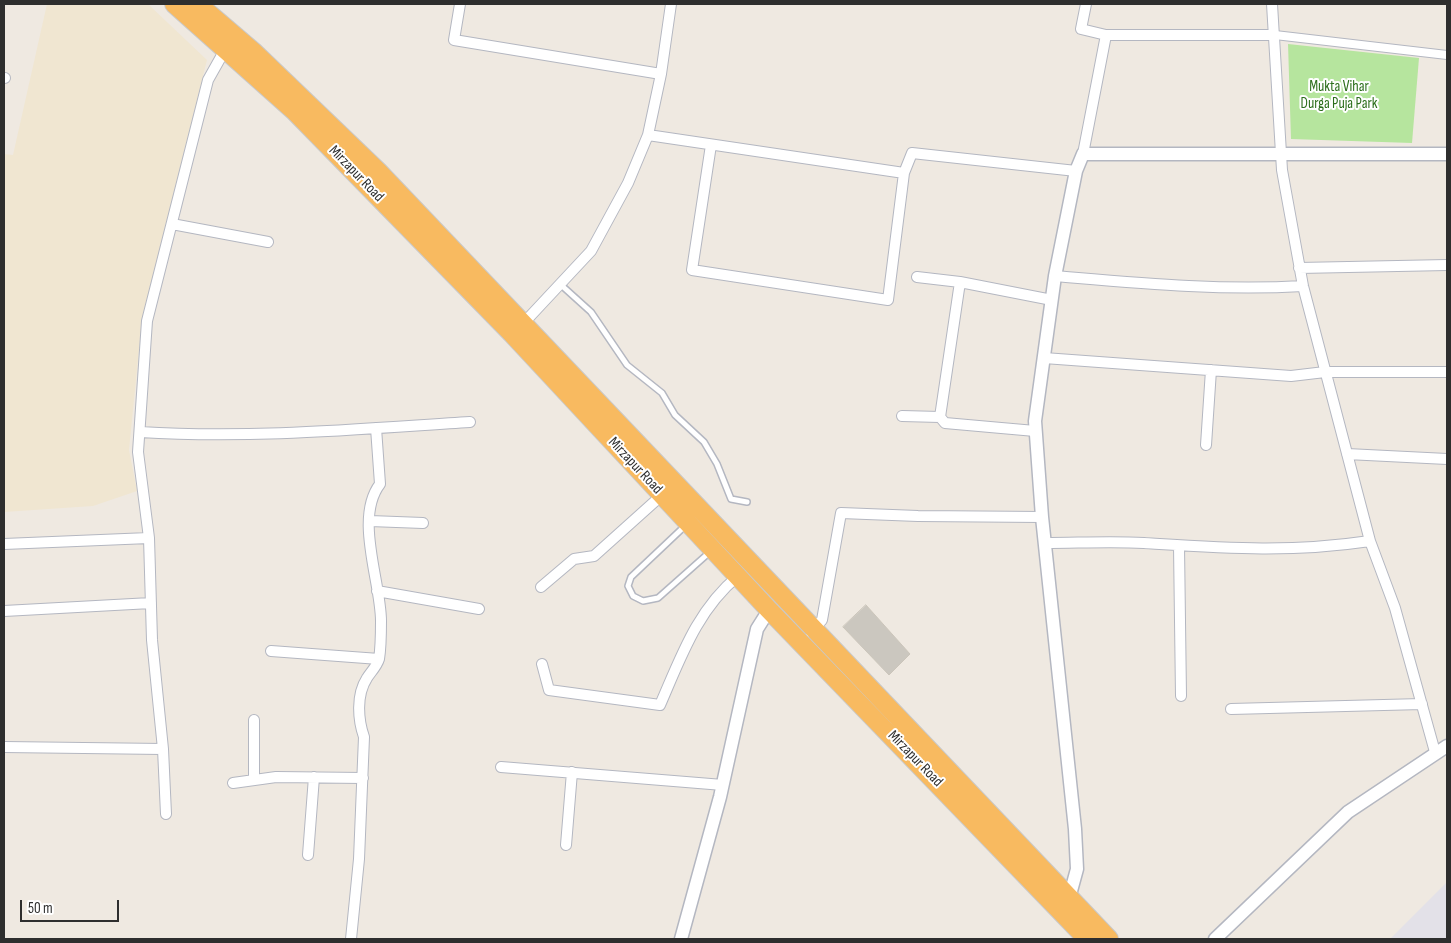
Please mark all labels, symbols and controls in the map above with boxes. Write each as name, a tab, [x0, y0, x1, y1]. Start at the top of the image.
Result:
park label: Mukta Vihar Durga Puja Park	[1301, 78, 1377, 113]
street label: Mirzapur Road	[325, 142, 387, 206]
street label: Mirzapur Road	[604, 434, 666, 498]
street label: Mirzapur Road	[884, 727, 946, 791]
scale bar	[22, 890, 121, 922]
text: 50 m	[28, 899, 53, 918]

